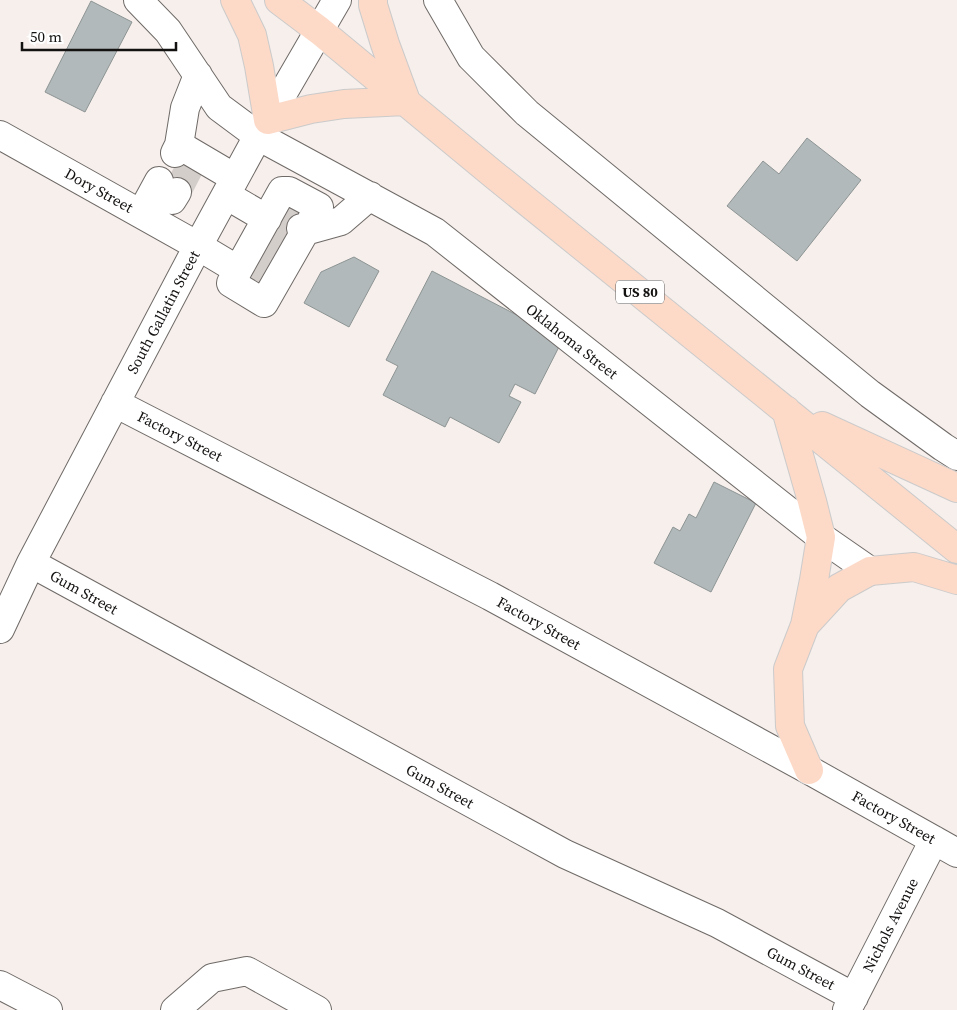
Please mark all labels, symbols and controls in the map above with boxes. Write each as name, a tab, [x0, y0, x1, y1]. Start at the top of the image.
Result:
scale bar	[22, 20, 176, 52]
text: 50 m	[30, 26, 62, 47]
street label: Dory Street	[61, 163, 137, 218]
street label: South Gallatin Street	[122, 247, 204, 377]
road number: US 80	[616, 280, 664, 304]
street label: Oklahoma Street	[522, 298, 622, 384]
street label: Factory Street	[134, 406, 226, 466]
street label: Gum Street	[46, 565, 122, 619]
street label: Factory Street	[493, 591, 585, 655]
street label: Gum Street	[402, 759, 478, 813]
street label: Factory Street	[848, 785, 940, 849]
street label: Nichols Avenue	[857, 874, 923, 976]
street label: Gum Street	[763, 941, 839, 995]

